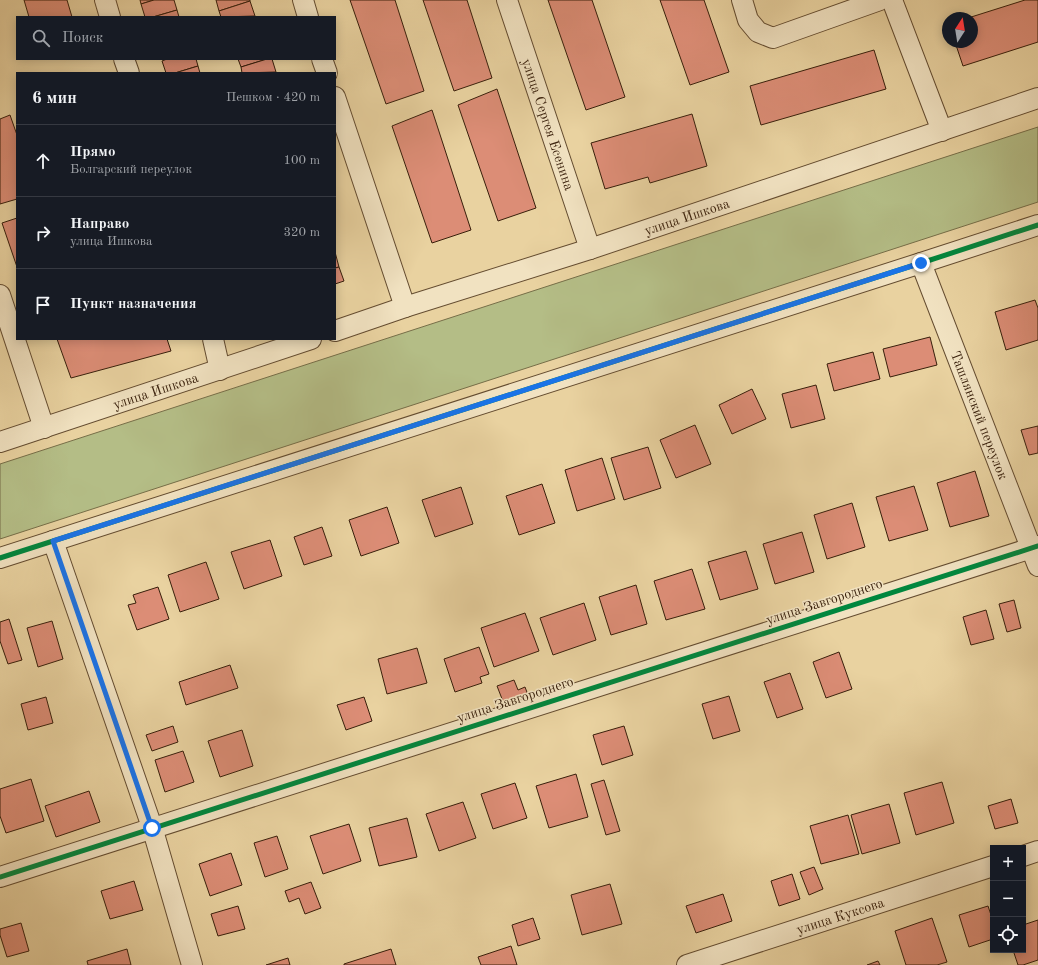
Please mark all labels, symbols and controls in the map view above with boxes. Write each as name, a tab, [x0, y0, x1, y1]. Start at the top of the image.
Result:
north arrow	[942, 12, 978, 48]
search box	[16, 16, 336, 60]
icon: search	[30, 27, 52, 49]
text: Поиск	[62, 31, 103, 46]
street label: улица Сергея Есенина	[519, 57, 576, 192]
text: 6 мин	[32, 90, 77, 107]
text: Пешком · 420 m	[226, 91, 320, 104]
text: Прямо	[70, 145, 116, 160]
icon: ahead	[32, 150, 54, 172]
text: 100 m	[283, 154, 320, 167]
text: Болгарский переулок	[70, 163, 192, 176]
street label: улица Ишкова	[643, 196, 732, 238]
text: Направо	[70, 217, 129, 232]
icon: right	[32, 222, 54, 244]
text: 320 m	[283, 226, 320, 239]
text: улица Ишкова	[70, 235, 152, 248]
route end	[912, 254, 930, 272]
icon: arrive	[32, 294, 54, 316]
text: Пункт назначения	[70, 297, 197, 312]
street label: Ташлянский переулок	[948, 349, 1010, 482]
street label: улица Ишкова	[112, 371, 200, 412]
street label: улица Завгороднего	[764, 577, 884, 627]
street label: улица Завгороднего	[455, 675, 575, 725]
route start	[143, 819, 161, 837]
map controls	[990, 845, 1026, 953]
button: +	[990, 845, 1026, 881]
button: −	[990, 881, 1026, 917]
street label: улица Куксова	[795, 896, 886, 937]
button: locate	[990, 917, 1026, 953]

